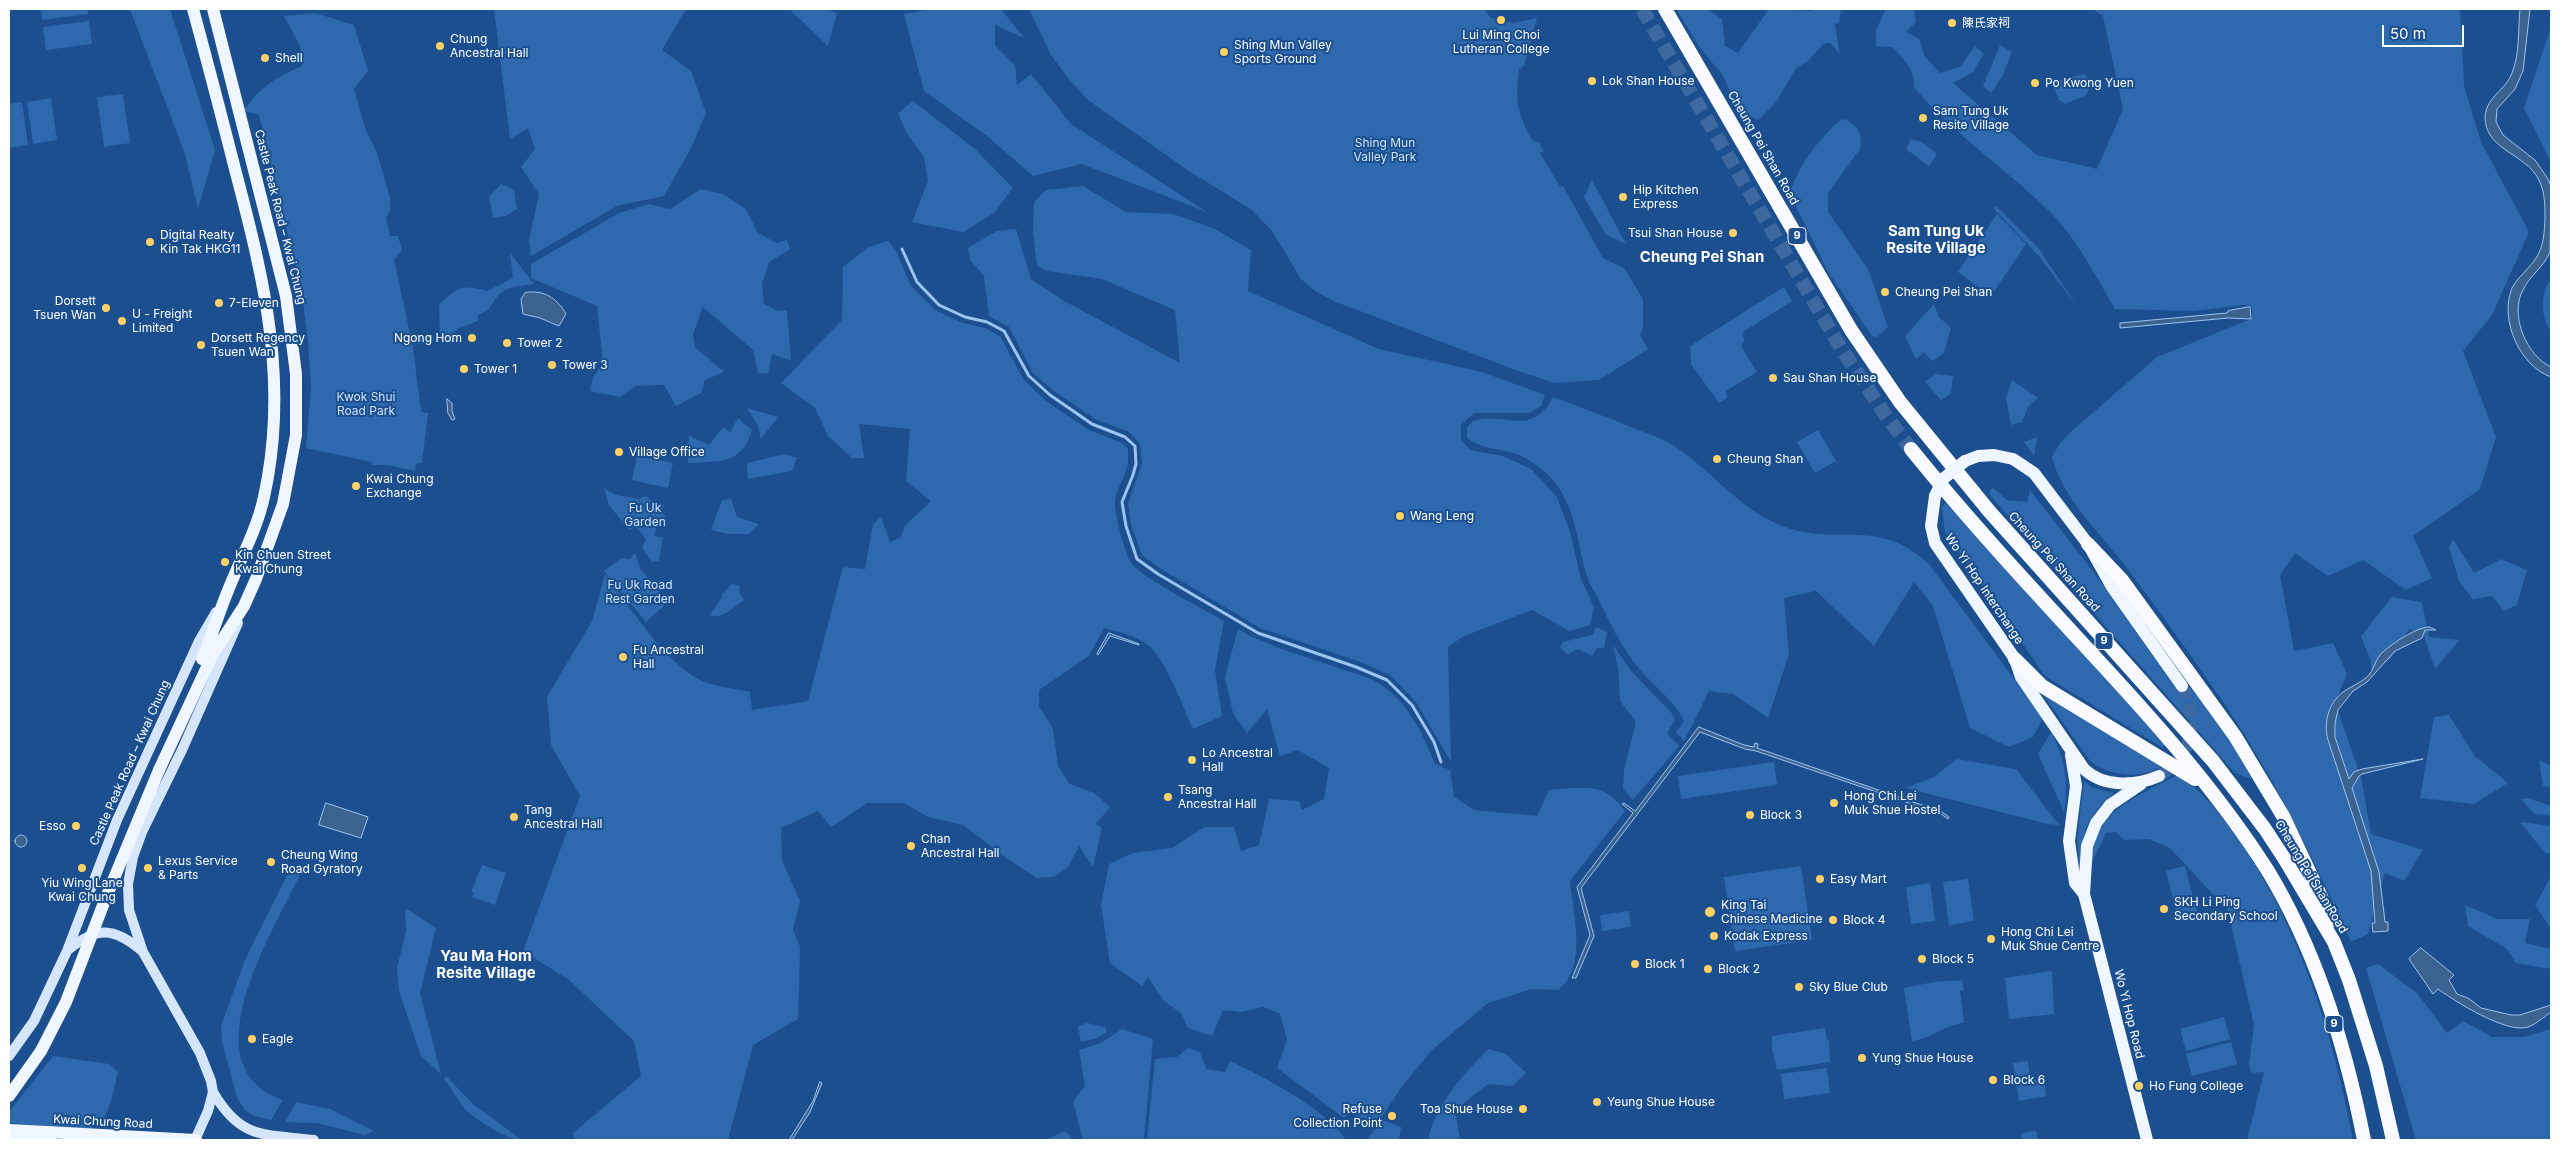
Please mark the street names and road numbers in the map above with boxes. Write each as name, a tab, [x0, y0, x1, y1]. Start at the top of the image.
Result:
street label: Cheung Pei Shan Road	[1724, 88, 1802, 208]
street label: Castle Peak Road – Kwai Chung	[251, 128, 309, 306]
road number: 9	[1788, 228, 1806, 245]
street label: Cheung Pei Shan Road	[2005, 509, 2103, 615]
street label: Wo Yi Hop Interchange	[1942, 531, 2026, 647]
road number: 9	[2095, 632, 2113, 649]
street label: Castle Peak Road – Kwai Chung	[87, 678, 173, 848]
street label: Cheung Pei Shan Road	[2271, 818, 2351, 936]
street label: Wo Yi Hop Road	[2111, 968, 2147, 1060]
road number: 9	[2325, 1016, 2343, 1032]
street label: Kwai Chung Road	[53, 1112, 153, 1132]

